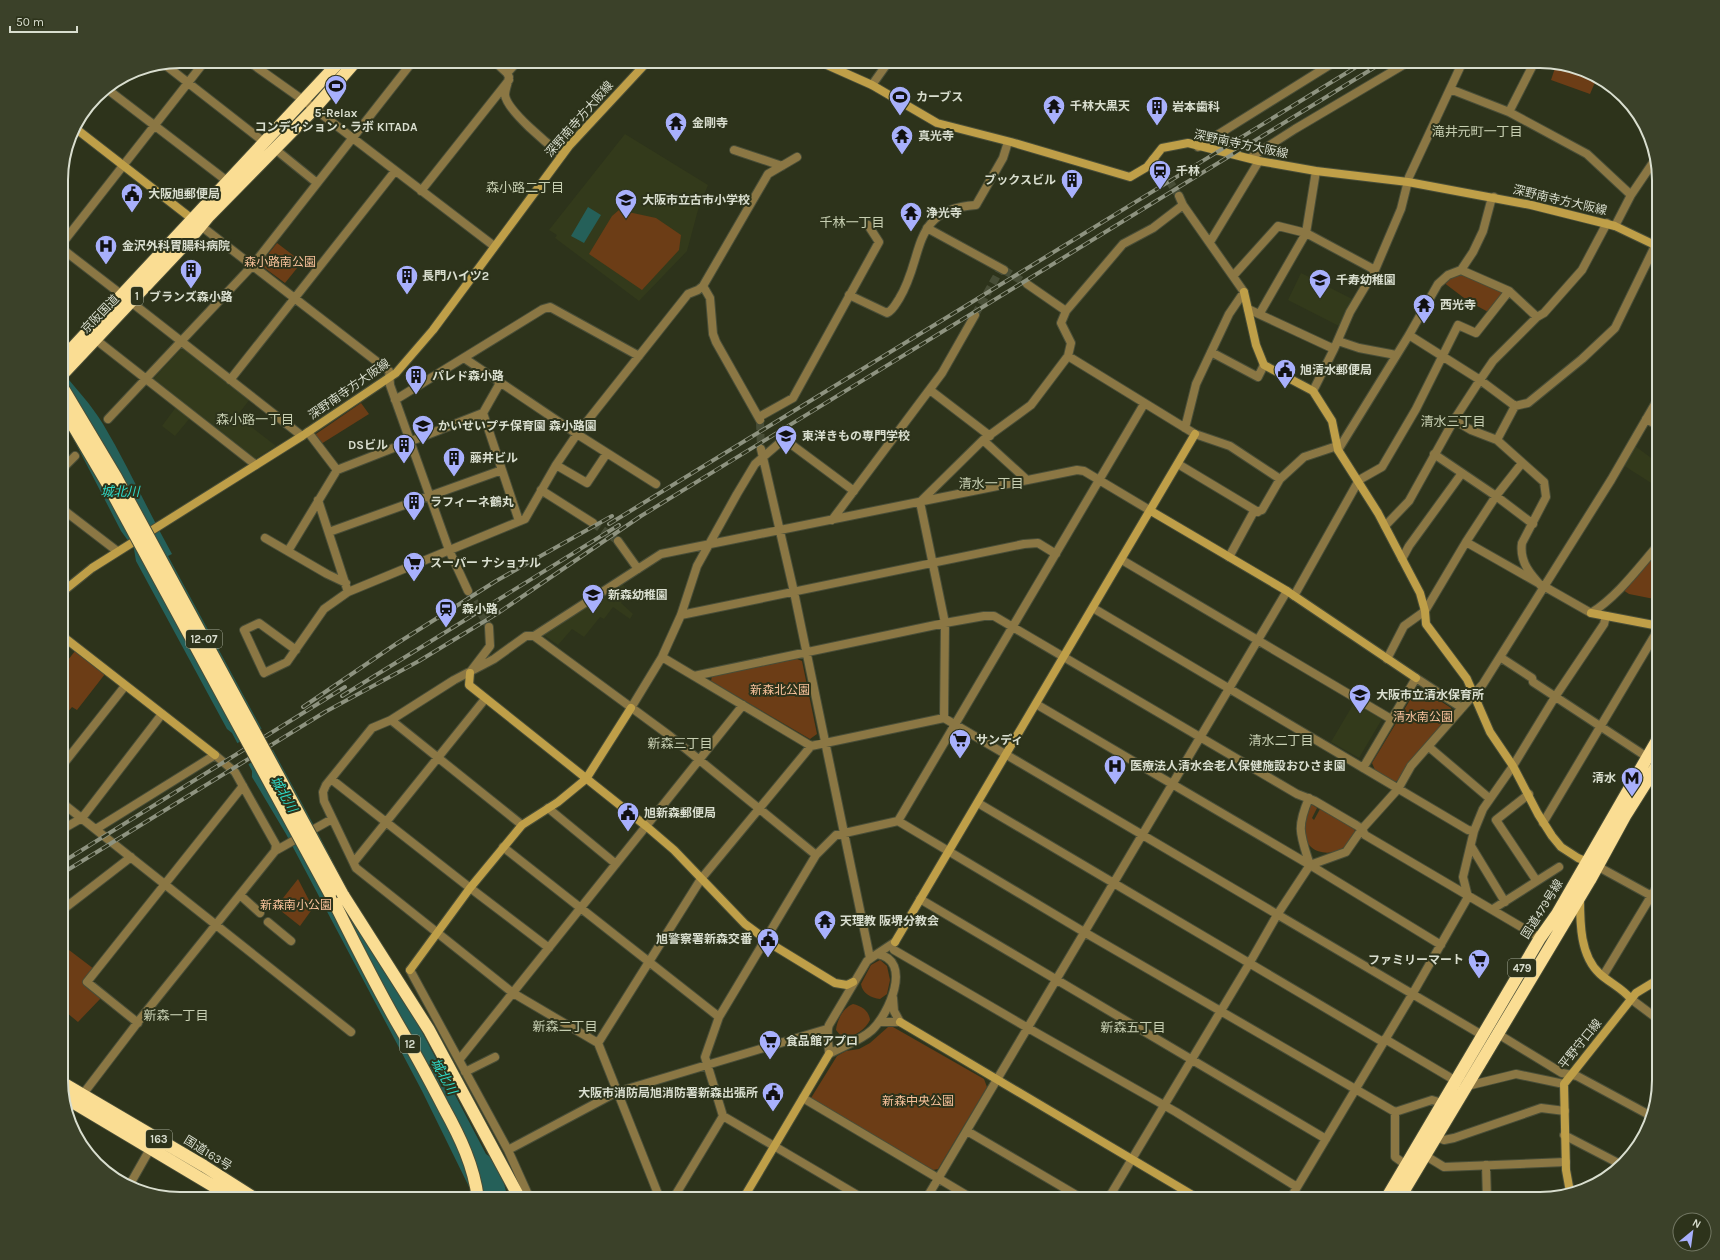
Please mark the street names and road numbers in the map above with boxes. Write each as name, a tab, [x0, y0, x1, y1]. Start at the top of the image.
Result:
street label: 深野南寺方大阪線	[542, 78, 616, 160]
street label: 深野南寺方大阪線	[1193, 127, 1289, 161]
street label: 深野南寺方大阪線	[1512, 182, 1608, 218]
road number: 1	[131, 287, 143, 305]
street label: 京阪国道	[78, 292, 122, 336]
street label: 深野南寺方大阪線	[306, 356, 392, 422]
road number: 12-07	[186, 630, 222, 648]
street label: 国道479号線	[1518, 877, 1566, 941]
road number: 479	[1508, 959, 1536, 977]
street label: 平野守口線	[1556, 1016, 1604, 1072]
road number: 12	[400, 1035, 420, 1053]
road number: 163	[146, 1130, 172, 1148]
street label: 国道163号	[181, 1133, 235, 1173]

